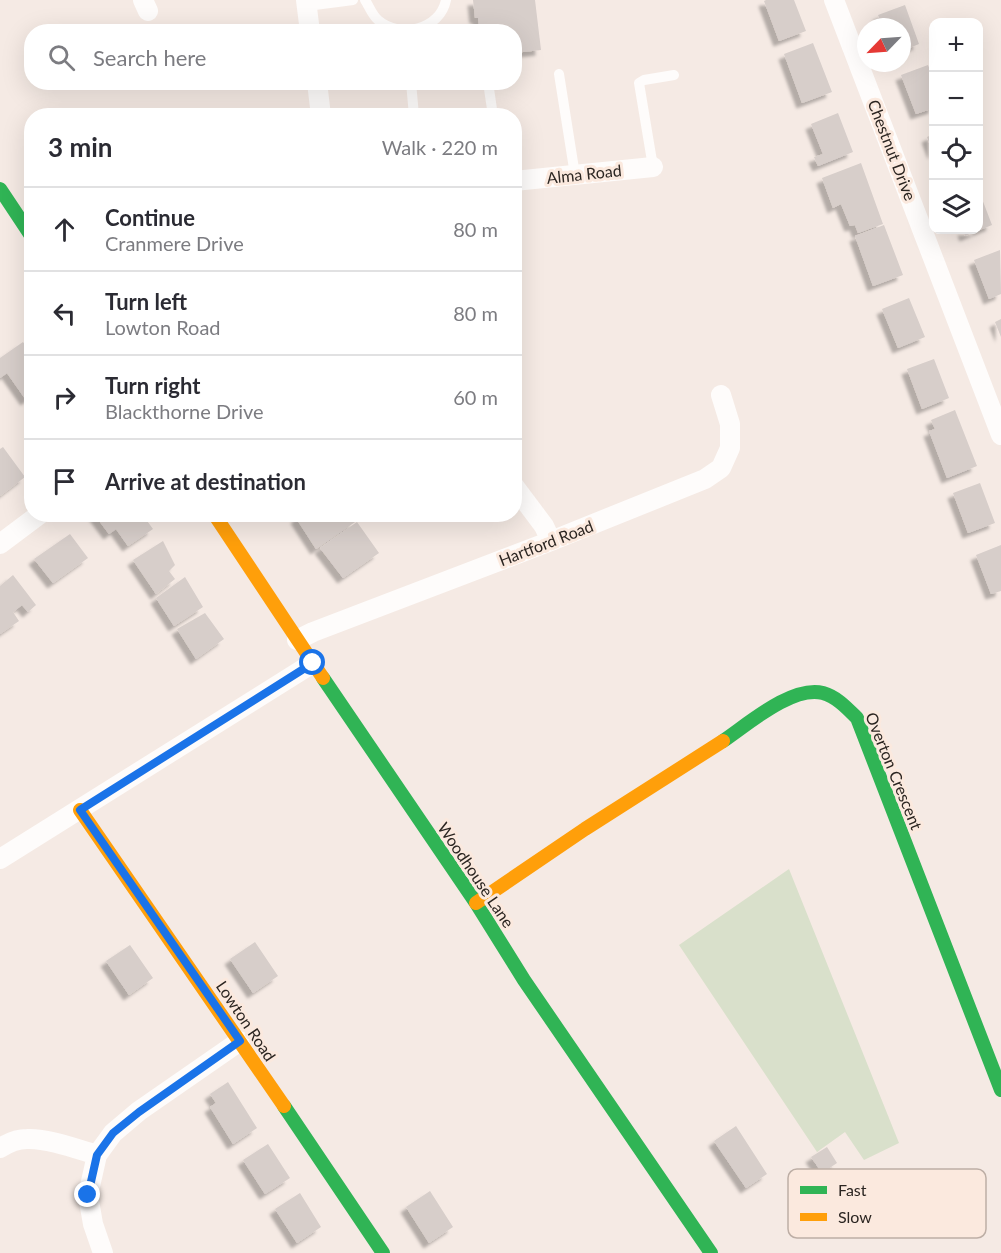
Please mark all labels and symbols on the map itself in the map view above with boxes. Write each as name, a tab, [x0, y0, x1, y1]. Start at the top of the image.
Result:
north arrow	[857, 18, 911, 72]
street label: Chestnut Drive	[865, 97, 920, 203]
street label: Alma Road	[546, 160, 622, 187]
street label: Hartford Road	[496, 516, 596, 569]
route start	[299, 649, 325, 675]
street label: Overton Crescent	[862, 709, 927, 833]
street label: Woodhouse Lane	[434, 819, 519, 931]
street label: Lowton Road	[213, 977, 280, 1064]
legend	[788, 1169, 986, 1238]
text: Fast	[838, 1180, 867, 1199]
route end	[74, 1181, 100, 1207]
text: Slow	[838, 1207, 872, 1226]

